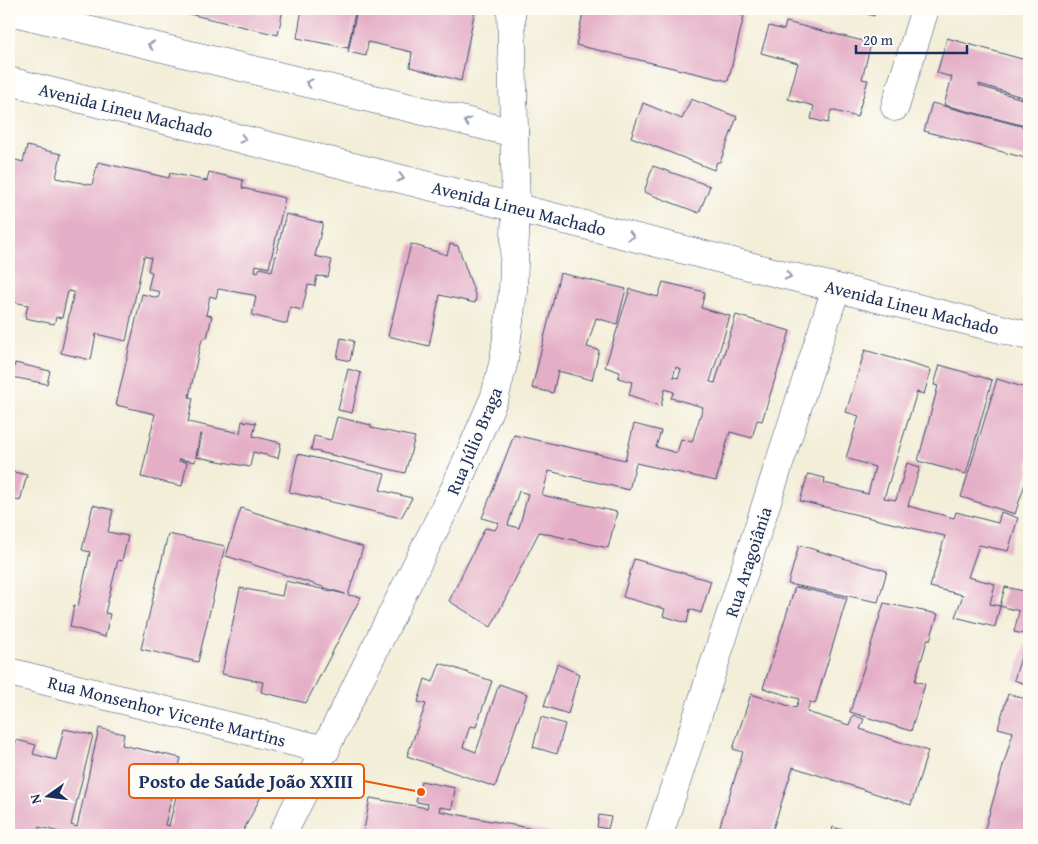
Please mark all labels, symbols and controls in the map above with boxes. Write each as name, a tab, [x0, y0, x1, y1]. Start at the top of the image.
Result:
scale bar	[856, 22, 967, 54]
text: 20 m	[863, 29, 894, 50]
one-way arrow	[147, 40, 156, 51]
street label: Avenida Lineu Machado	[36, 75, 216, 145]
one-way arrow	[305, 78, 314, 89]
one-way arrow	[463, 117, 472, 128]
one-way arrow	[238, 133, 247, 144]
one-way arrow	[396, 172, 405, 183]
street label: Avenida Lineu Machado	[429, 173, 609, 243]
one-way arrow	[626, 231, 634, 241]
one-way arrow	[784, 270, 793, 281]
street label: Avenida Lineu Machado	[822, 272, 1002, 342]
street label: Rua Júlio Braga	[439, 383, 509, 499]
street label: Rua Aragoiânia	[717, 503, 779, 621]
street label: Rua Monsenhor Vicente Martins	[45, 668, 289, 754]
callout: Posto de Saúde João XXIII	[129, 764, 364, 798]
text: Posto de Saúde João XXIII	[139, 767, 353, 795]
north arrow	[22, 772, 72, 822]
text: N	[24, 792, 46, 806]

